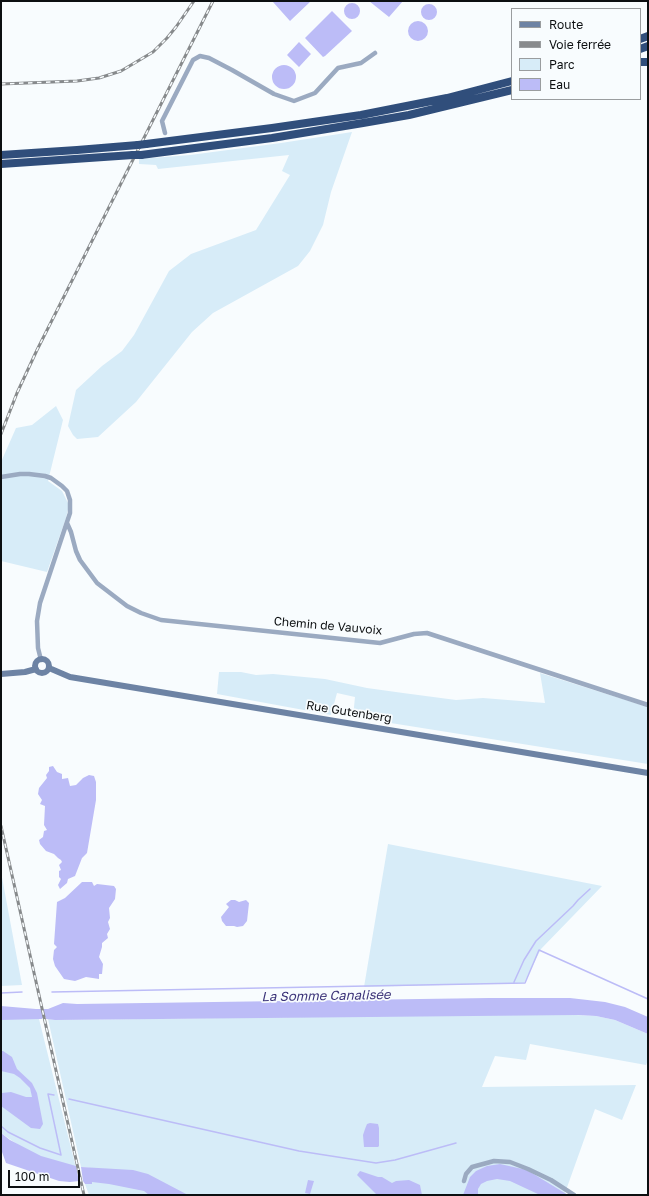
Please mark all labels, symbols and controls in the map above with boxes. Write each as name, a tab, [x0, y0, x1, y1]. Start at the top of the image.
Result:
legend	[511, 8, 641, 100]
text: Route	[549, 17, 583, 32]
text: Voie ferrée	[549, 37, 611, 52]
text: Parc	[549, 57, 575, 72]
text: Eau	[549, 77, 570, 92]
street label: Chemin de Vauvoix	[273, 614, 383, 638]
street label: Rue Gutenberg	[305, 698, 393, 726]
water label: La Somme Canalisée	[261, 987, 391, 1005]
scale bar	[10, 1162, 82, 1188]
text: 100 m	[15, 1169, 49, 1184]

